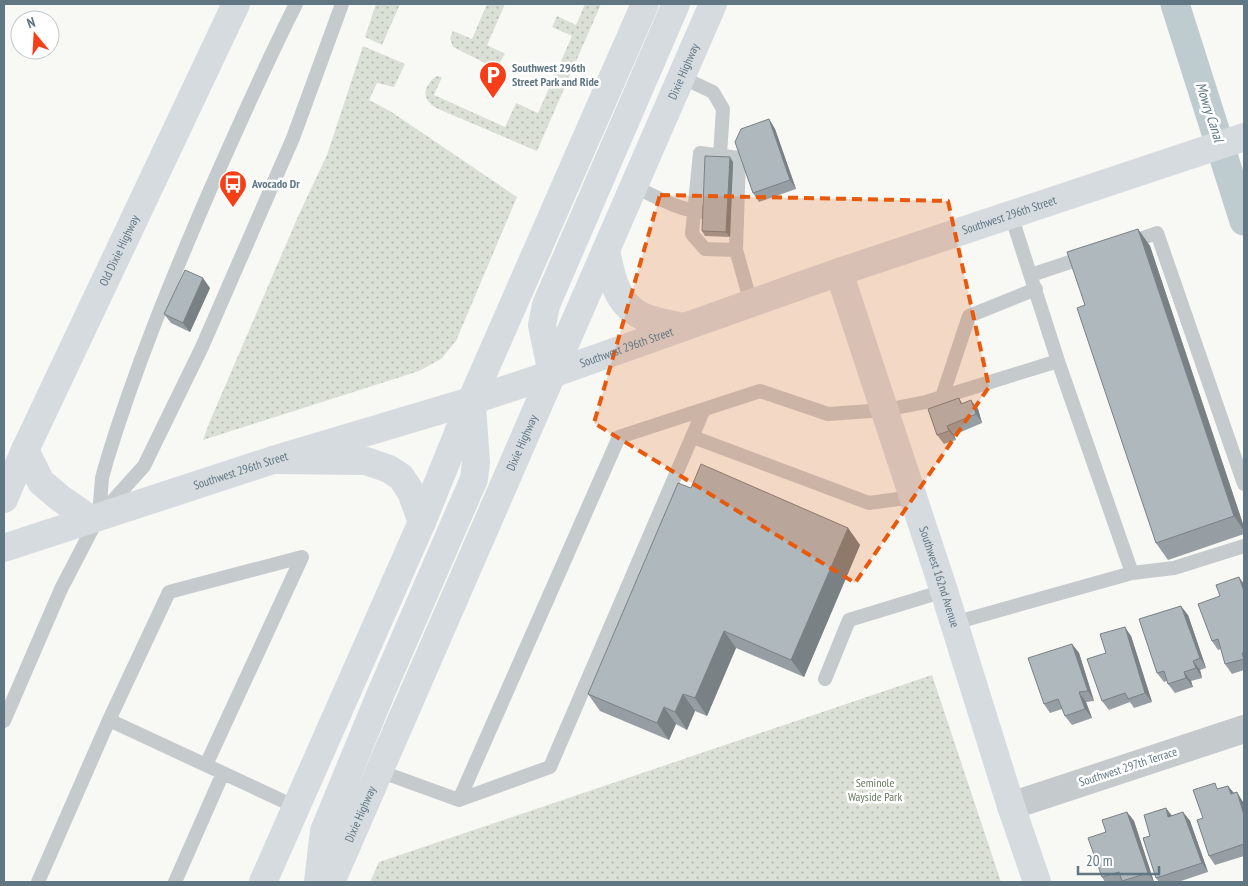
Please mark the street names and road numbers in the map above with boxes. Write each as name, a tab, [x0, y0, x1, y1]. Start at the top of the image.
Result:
street label: Dixie Highway	[664, 40, 702, 102]
street label: Southwest 296th Street	[960, 192, 1059, 237]
street label: Old Dixie Highway	[96, 212, 142, 288]
street label: Southwest 296th Street	[577, 323, 676, 371]
street label: Dixie Highway	[503, 412, 541, 473]
street label: Southwest 296th Street	[191, 448, 290, 493]
street label: Southwest 162nd Avenue	[916, 524, 963, 629]
street label: Southwest 297th Terrace	[1077, 744, 1179, 789]
street label: Dixie Highway	[341, 783, 379, 844]

